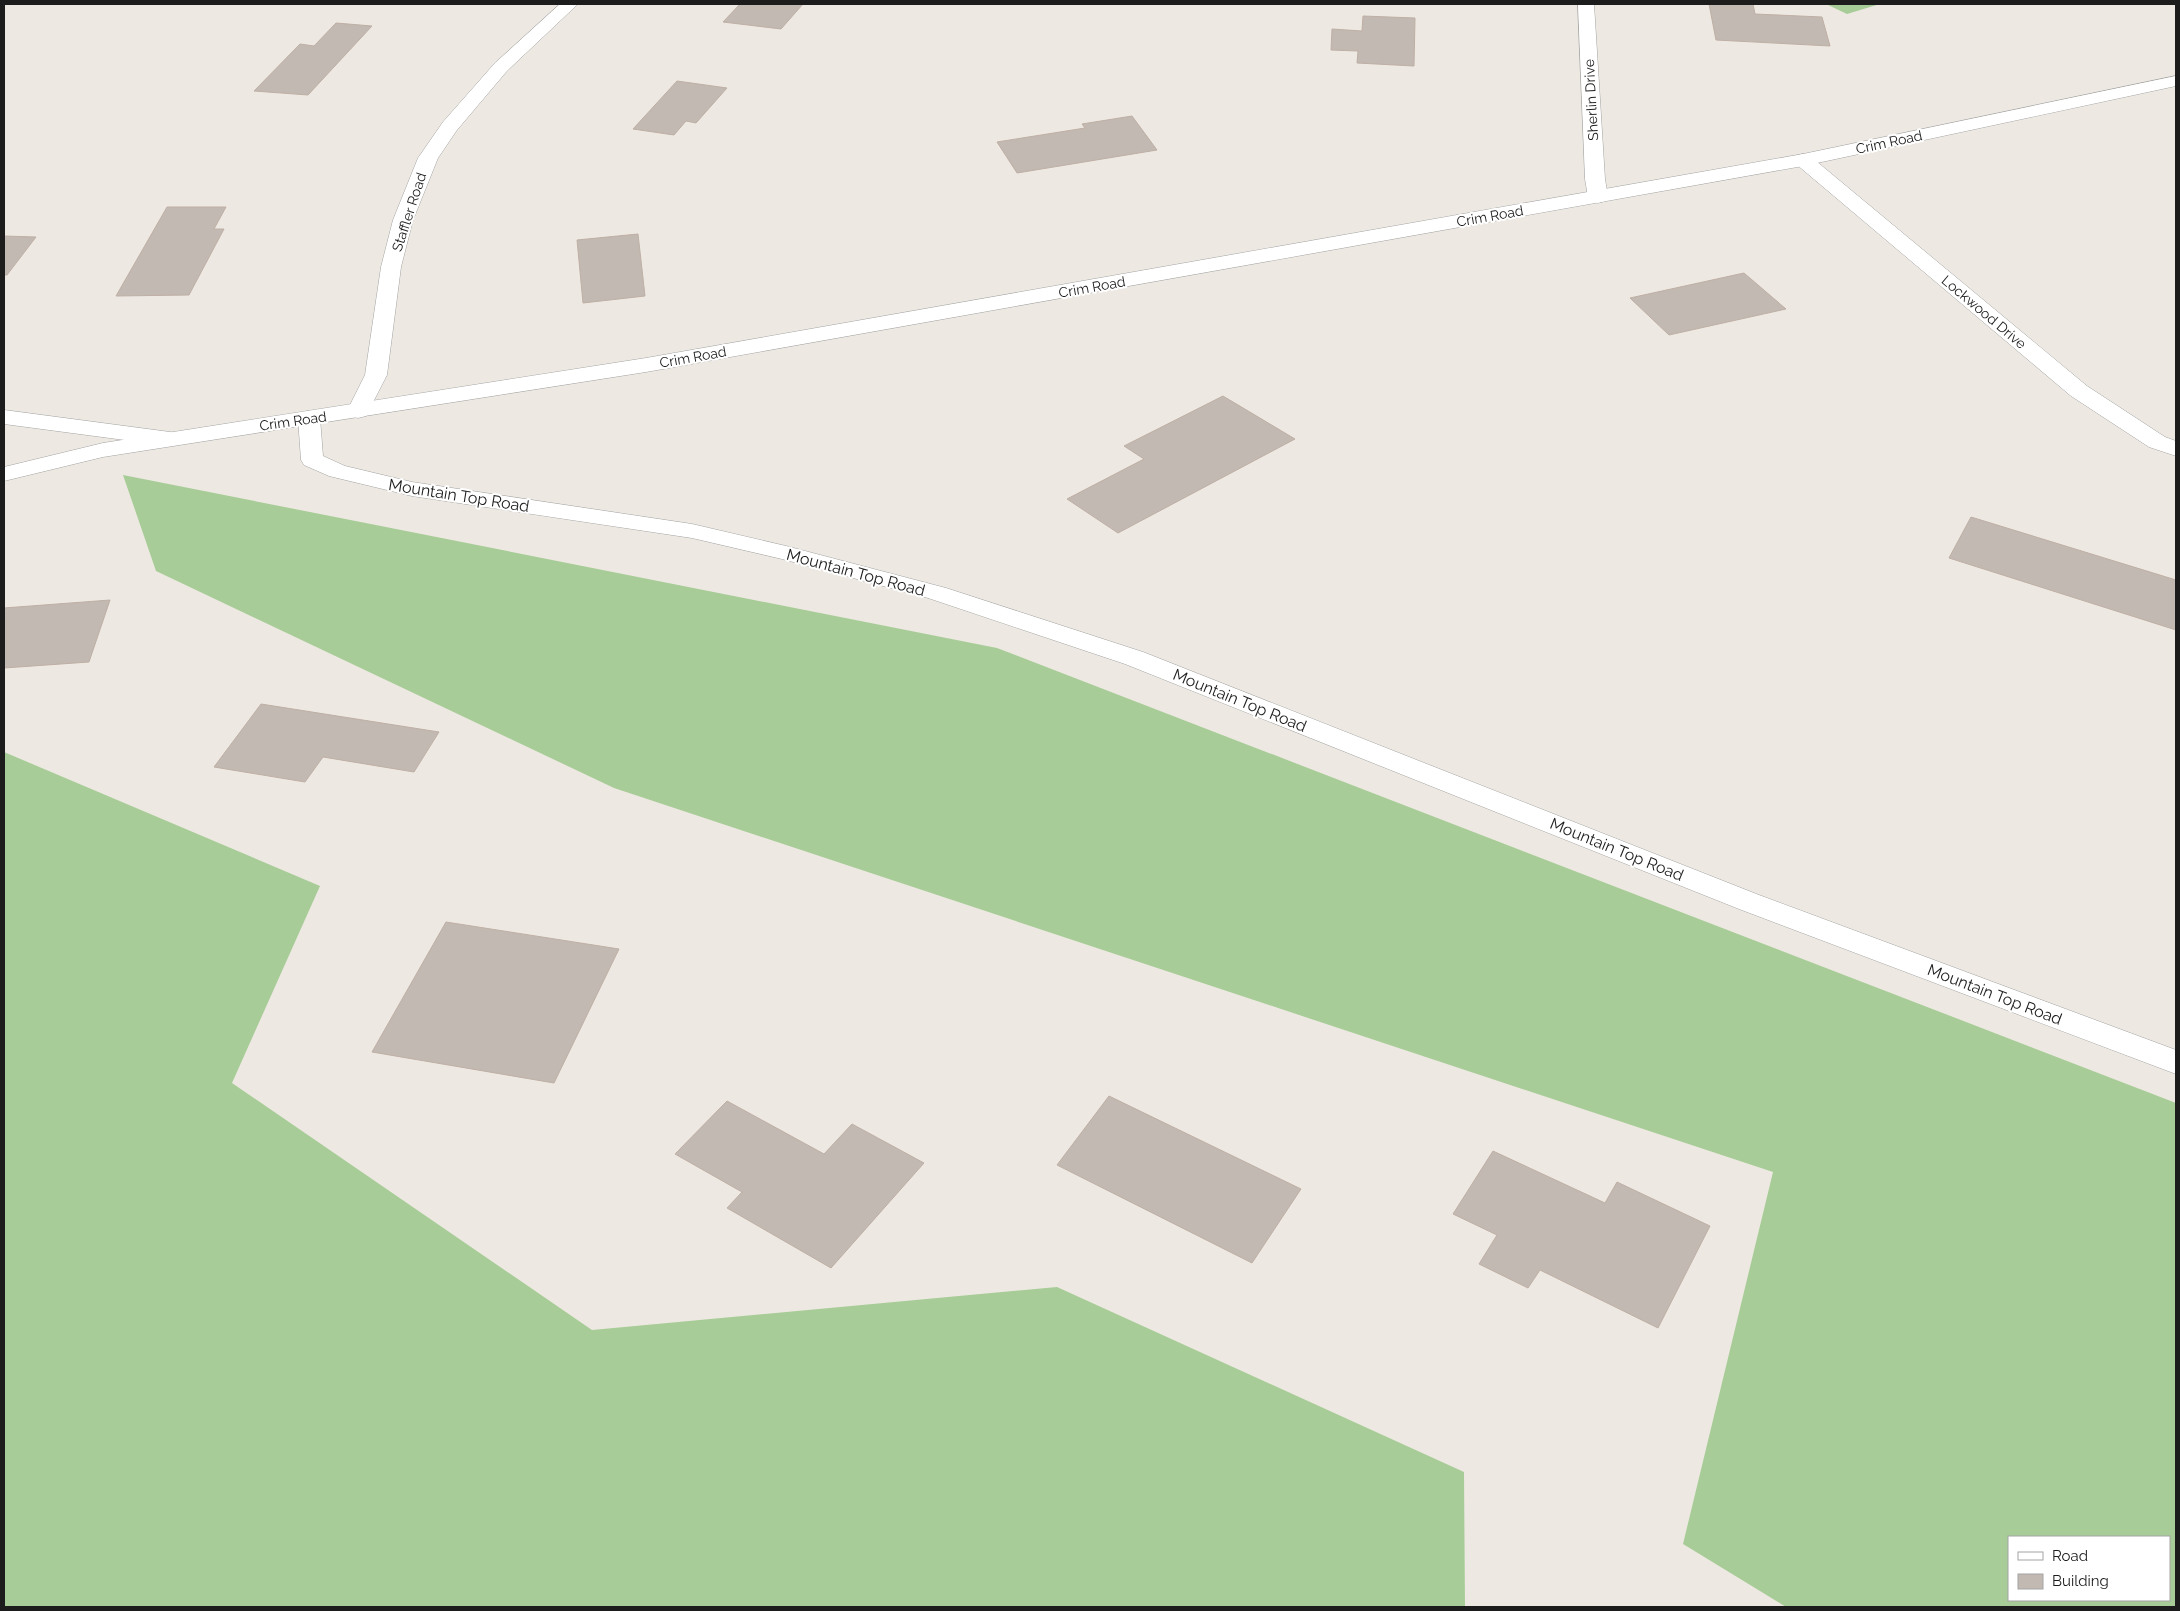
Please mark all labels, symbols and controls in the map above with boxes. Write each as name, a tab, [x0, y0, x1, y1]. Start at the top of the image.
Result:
street label: Sherlin Drive	[1581, 59, 1601, 141]
street label: Crim Road	[1854, 127, 1924, 157]
street label: Staffler Road	[389, 171, 429, 253]
street label: Crim Road	[1455, 202, 1525, 230]
street label: Lockwood Drive	[1939, 272, 2029, 352]
street label: Crim Road	[1057, 273, 1127, 301]
street label: Crim Road	[658, 343, 728, 371]
street label: Crim Road	[258, 408, 328, 434]
street label: Mountain Top Road	[387, 475, 531, 516]
street label: Mountain Top Road	[785, 545, 927, 600]
street label: Mountain Top Road	[1170, 665, 1309, 736]
street label: Mountain Top Road	[1547, 814, 1686, 885]
street label: Mountain Top Road	[1925, 960, 2065, 1029]
legend	[2008, 1536, 2170, 1601]
text: Road	[2052, 1547, 2088, 1565]
text: Building	[2052, 1572, 2109, 1590]

